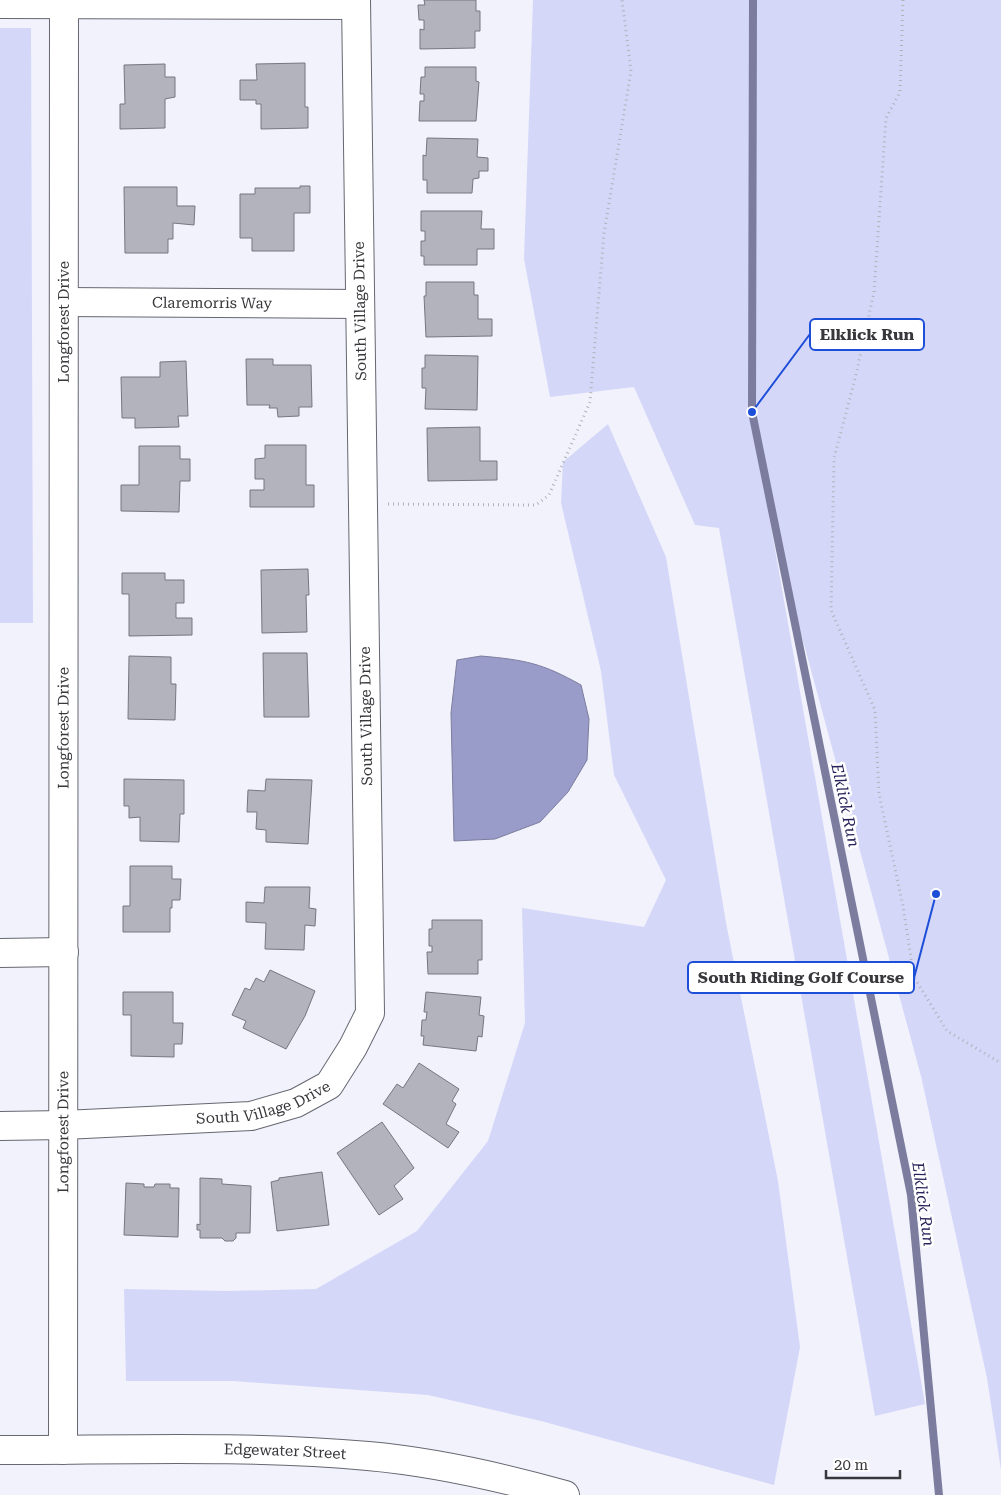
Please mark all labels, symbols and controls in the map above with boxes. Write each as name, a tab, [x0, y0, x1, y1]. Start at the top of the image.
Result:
street label: South Village Drive	[350, 241, 370, 381]
street label: Longforest Drive	[55, 261, 73, 383]
street label: Claremorris Way	[152, 294, 272, 312]
callout: Elklick Run	[810, 319, 924, 350]
text: Elklick Run	[820, 325, 914, 344]
street label: South Village Drive	[356, 646, 376, 786]
street label: Longforest Drive	[54, 667, 73, 789]
water label: Elklick Run	[827, 761, 864, 849]
callout: South Riding Golf Course	[688, 962, 914, 993]
text: South Riding Golf Course	[698, 968, 904, 987]
street label: Longforest Drive	[54, 1071, 72, 1193]
street label: South Village Drive	[196, 1077, 333, 1128]
water label: Elklick Run	[908, 1160, 939, 1248]
street label: Edgewater Street	[224, 1440, 347, 1463]
scale bar	[826, 1448, 900, 1480]
text: 20 m	[834, 1456, 869, 1474]

